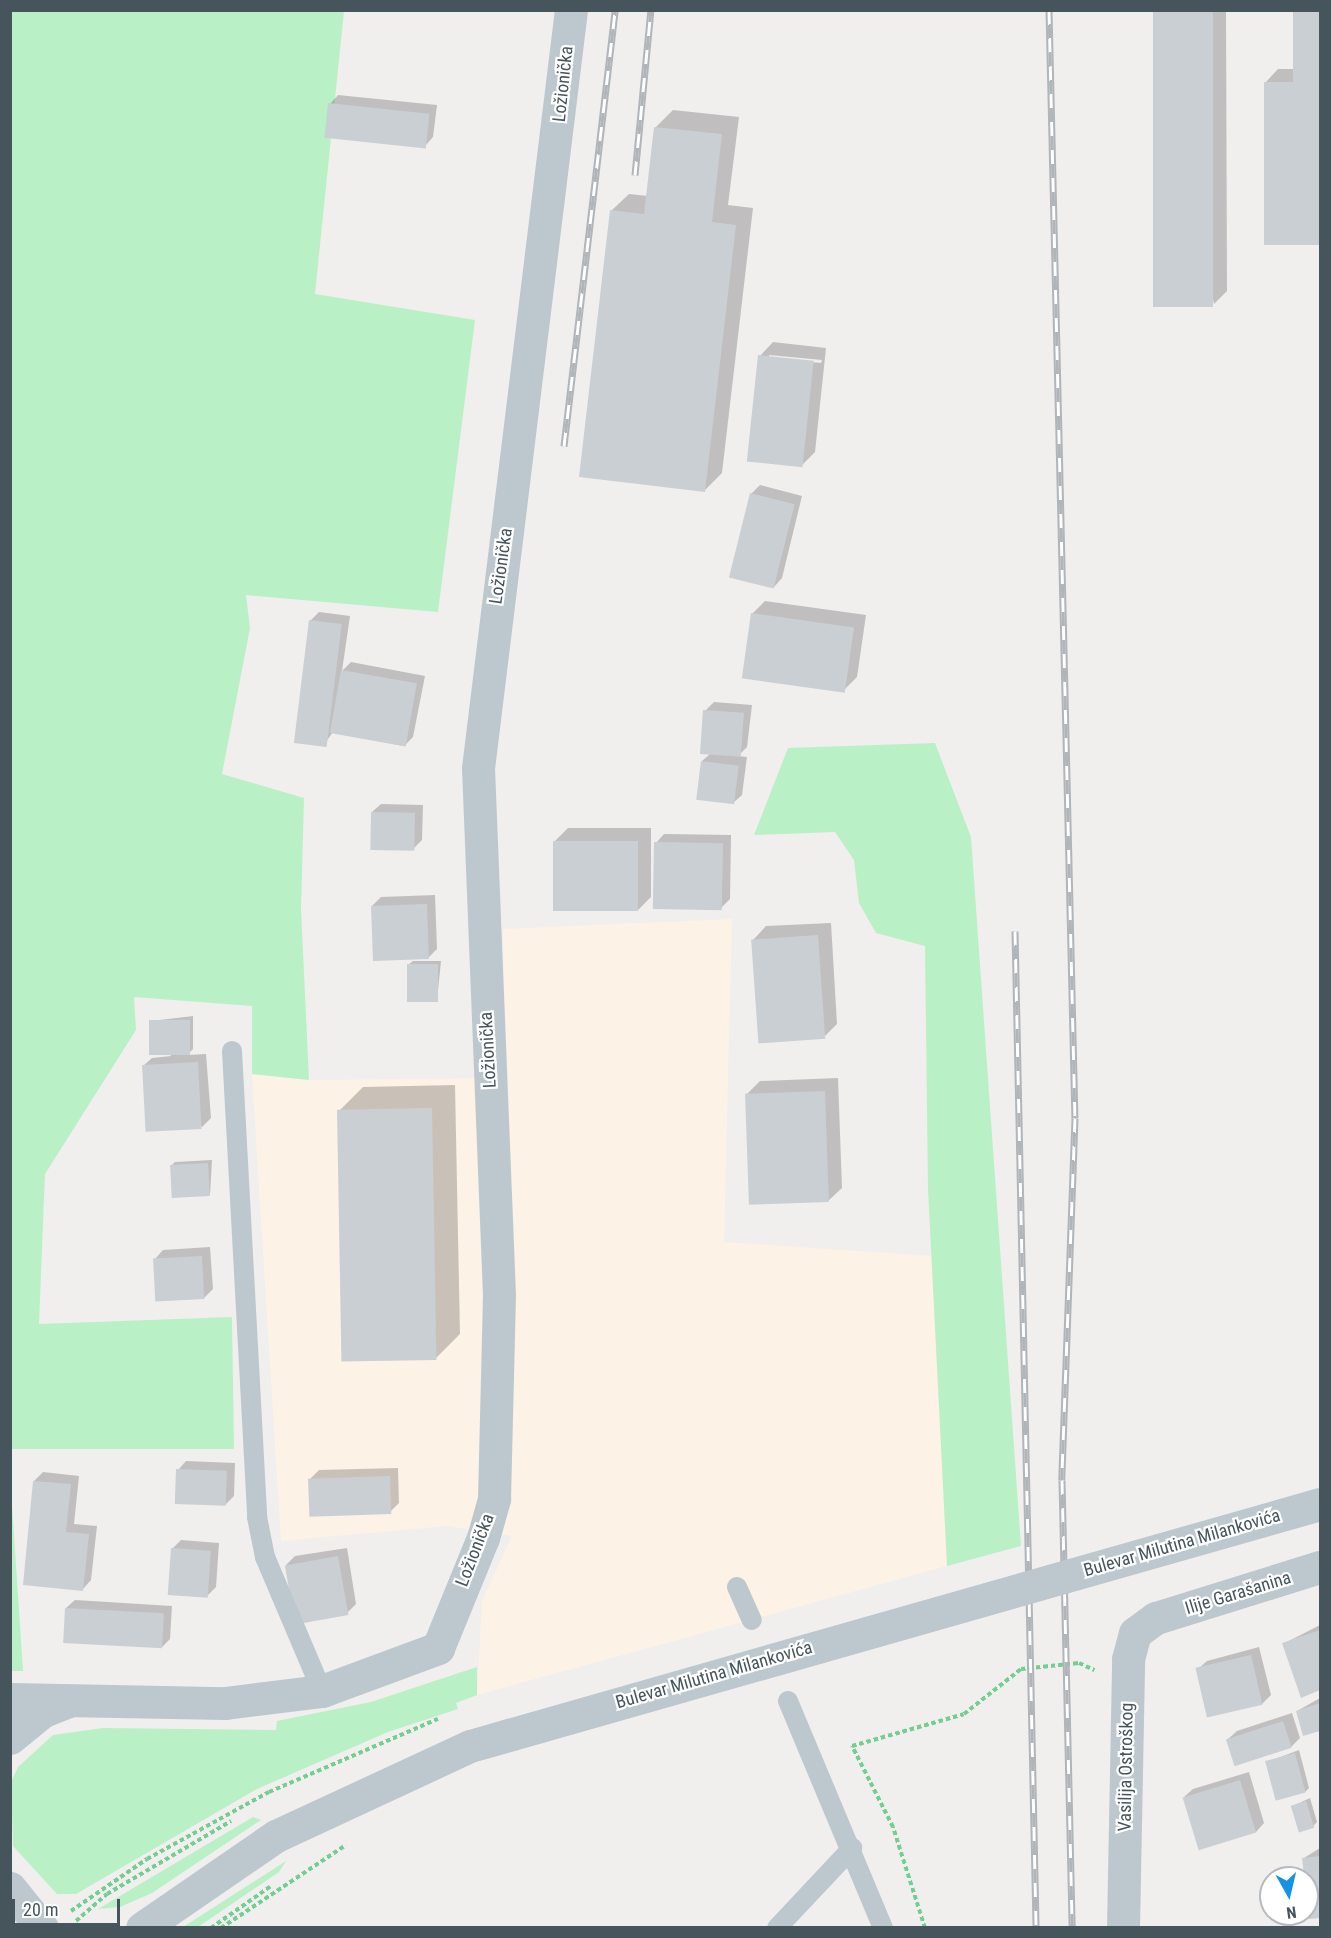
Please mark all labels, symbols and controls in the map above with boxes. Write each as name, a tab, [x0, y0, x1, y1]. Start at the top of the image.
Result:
street label: Ložionička	[548, 45, 578, 123]
street label: Ložionička	[485, 527, 517, 605]
street label: Ložionička	[475, 1011, 501, 1089]
street label: Bulevar Milutina Milankovića	[1081, 1505, 1283, 1581]
street label: Ložionička	[451, 1510, 499, 1590]
street label: Ilije Garašanina	[1183, 1567, 1293, 1619]
street label: Bulevar Milutina Milankovića	[613, 1637, 815, 1713]
street label: Vasilija Ostroškog	[1114, 1703, 1138, 1831]
north arrow	[1259, 1866, 1319, 1926]
scale bar	[15, 1887, 123, 1925]
text: 20 m	[23, 1899, 58, 1920]
text: N	[1285, 1902, 1297, 1922]

